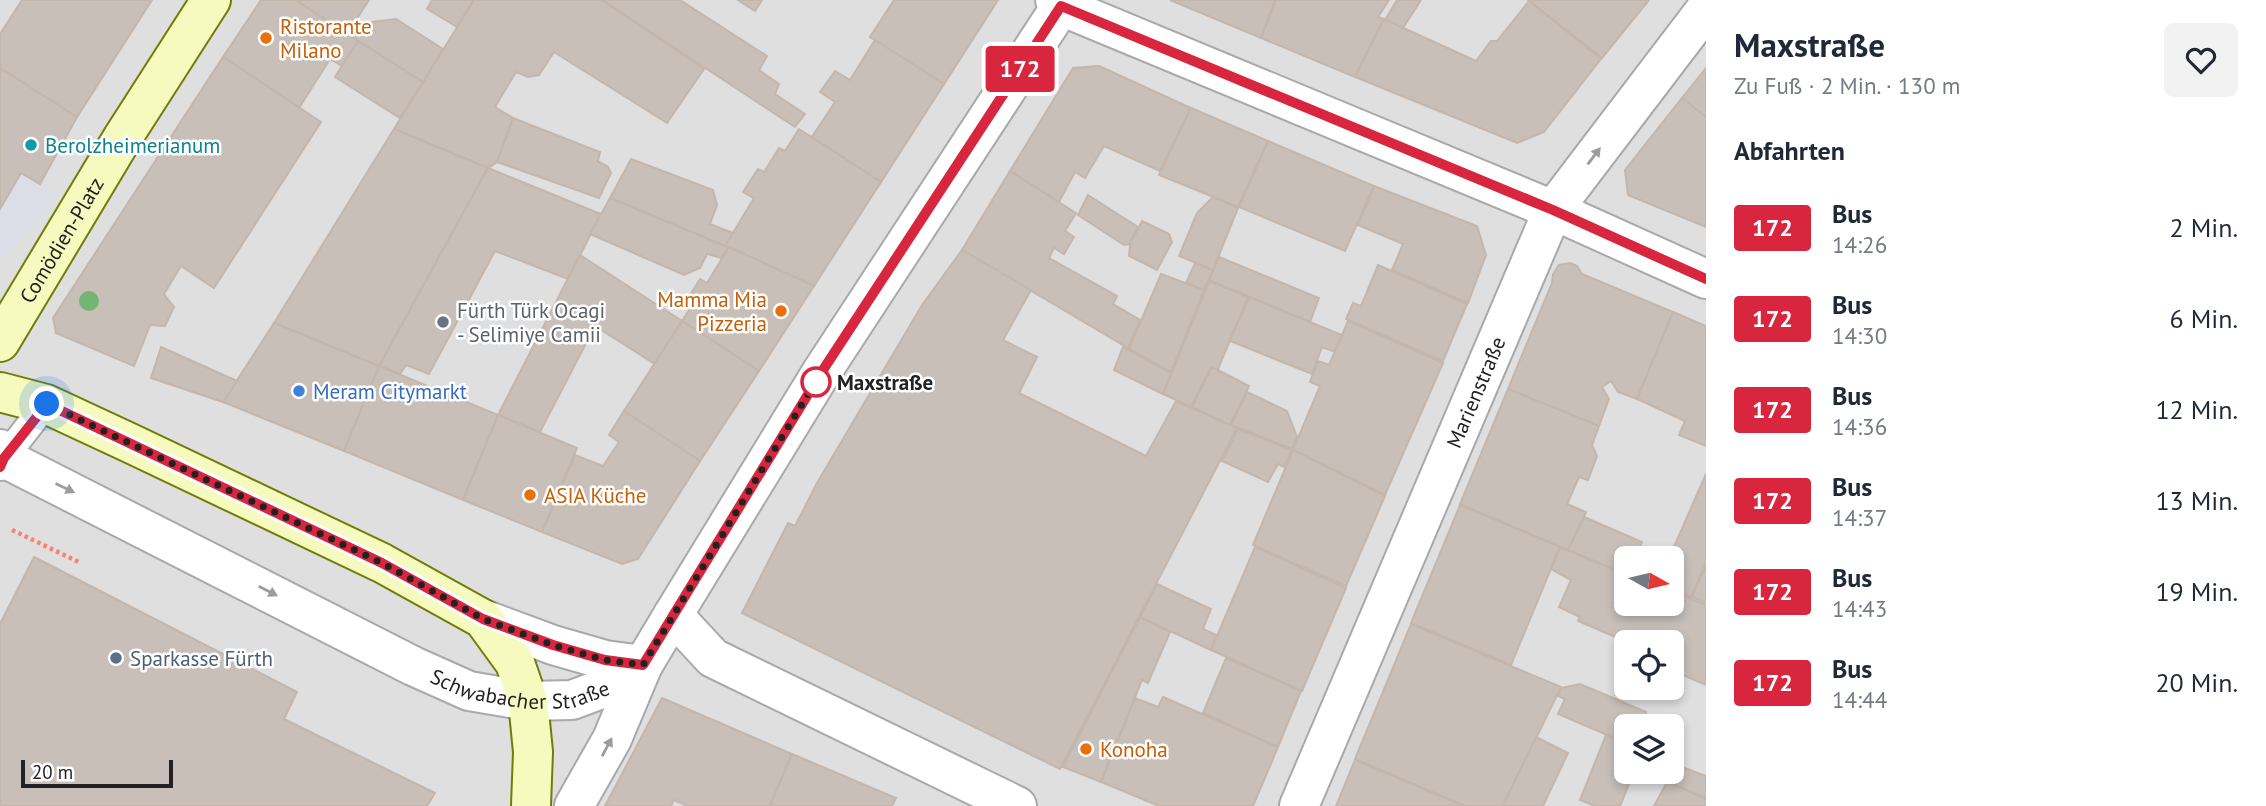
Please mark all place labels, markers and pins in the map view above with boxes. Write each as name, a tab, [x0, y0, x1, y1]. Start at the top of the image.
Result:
place label: Ristorante Milano	[280, 13, 372, 64]
marker: Ristorante Milano	[258, 30, 274, 46]
place label: Berolzheimerianum	[45, 132, 220, 159]
marker: Berolzheimerianum	[23, 137, 39, 153]
place label: Mamma Mia Pizzeria	[657, 286, 767, 337]
place label: Fürth Türk Ocagi - Selimiye Camii	[457, 297, 605, 348]
marker: Mamma Mia Pizzeria	[773, 303, 789, 319]
marker: Fürth Türk Ocagi - Selimiye Camii	[435, 314, 451, 330]
marker: Maxstraße	[801, 367, 831, 397]
place label: Maxstraße	[837, 369, 933, 396]
place label: Meram Citymarkt	[313, 378, 467, 405]
marker: Meram Citymarkt	[291, 383, 307, 399]
place label: ASIA Küche	[544, 482, 646, 509]
marker: ASIA Küche	[522, 487, 538, 503]
place label: Sparkasse Fürth	[130, 645, 273, 672]
marker: Sparkasse Fürth	[108, 650, 124, 666]
place label: Konoha	[1100, 736, 1168, 763]
marker: Konoha	[1078, 741, 1094, 757]

